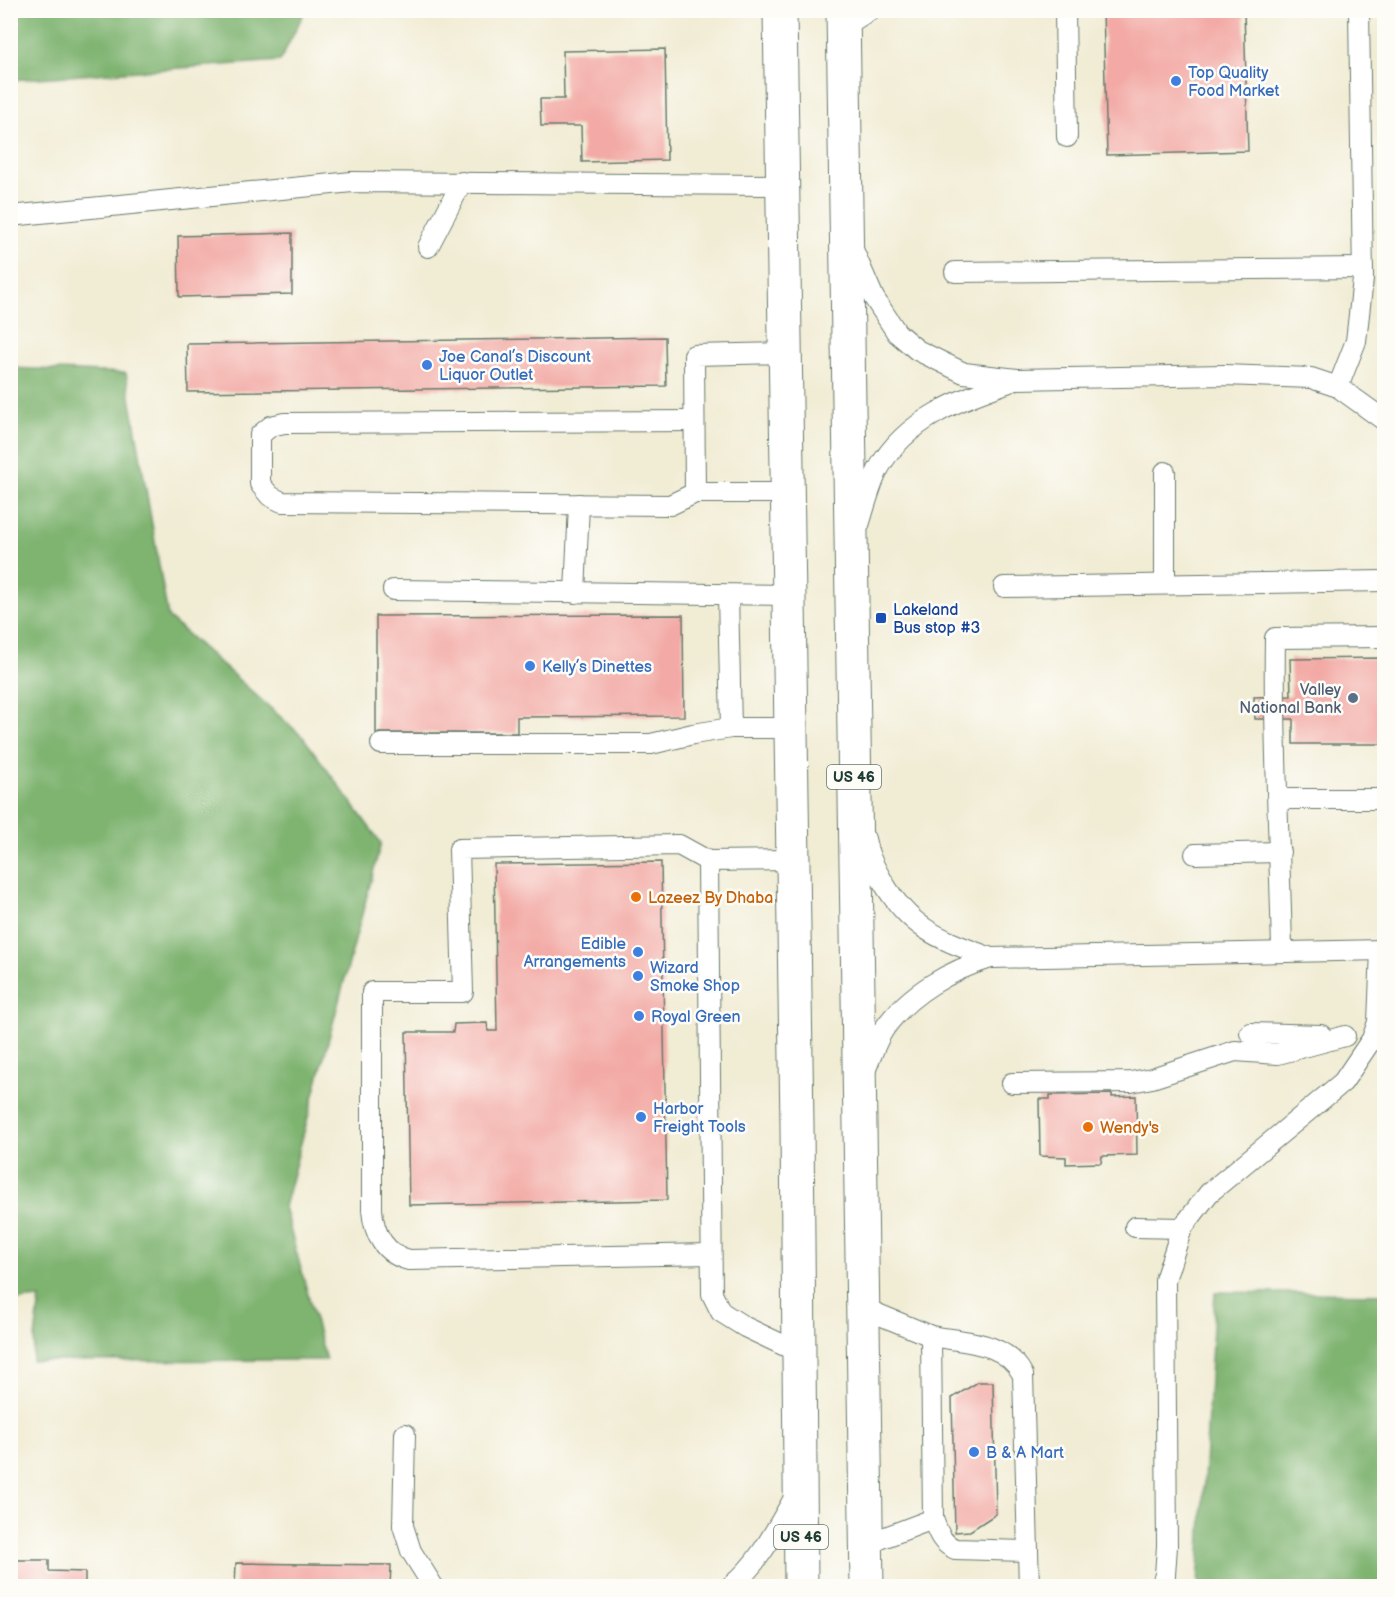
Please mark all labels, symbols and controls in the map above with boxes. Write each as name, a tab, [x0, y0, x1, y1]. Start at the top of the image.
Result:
place label: Top Quality Food Market	[1188, 64, 1279, 101]
marker: Top Quality Food Market	[1169, 74, 1183, 88]
place label: Joe Canal’s Discount Liquor Outlet	[439, 348, 591, 385]
marker: Joe Canal’s Discount Liquor Outlet	[420, 358, 434, 372]
place label: Lakeland Bus stop #3	[893, 601, 980, 638]
marker: Lakeland Bus stop #3	[874, 611, 888, 625]
place label: Kelly’s Dinettes	[542, 658, 652, 677]
marker: Kelly’s Dinettes	[523, 659, 537, 673]
place label: Valley National Bank	[1239, 681, 1342, 718]
marker: Valley National Bank	[1346, 691, 1360, 705]
road number: US 46	[827, 765, 881, 789]
place label: Lazeez By Dhaba	[648, 889, 773, 908]
marker: Lazeez By Dhaba	[629, 890, 643, 904]
place label: Edible Arrangements	[524, 935, 626, 972]
marker: Edible Arrangements	[631, 945, 645, 959]
place label: Wizard Smoke Shop	[650, 959, 740, 996]
marker: Wizard Smoke Shop	[631, 969, 645, 983]
place label: Royal Green	[651, 1008, 740, 1027]
marker: Royal Green	[632, 1009, 646, 1023]
place label: Harbor Freight Tools	[653, 1100, 746, 1137]
marker: Harbor Freight Tools	[634, 1110, 648, 1124]
place label: Wendy's	[1100, 1119, 1159, 1138]
marker: Wendy's	[1081, 1120, 1095, 1134]
place label: B & A Mart	[986, 1444, 1064, 1463]
marker: B & A Mart	[967, 1445, 981, 1459]
road number: US 46	[774, 1525, 828, 1549]

